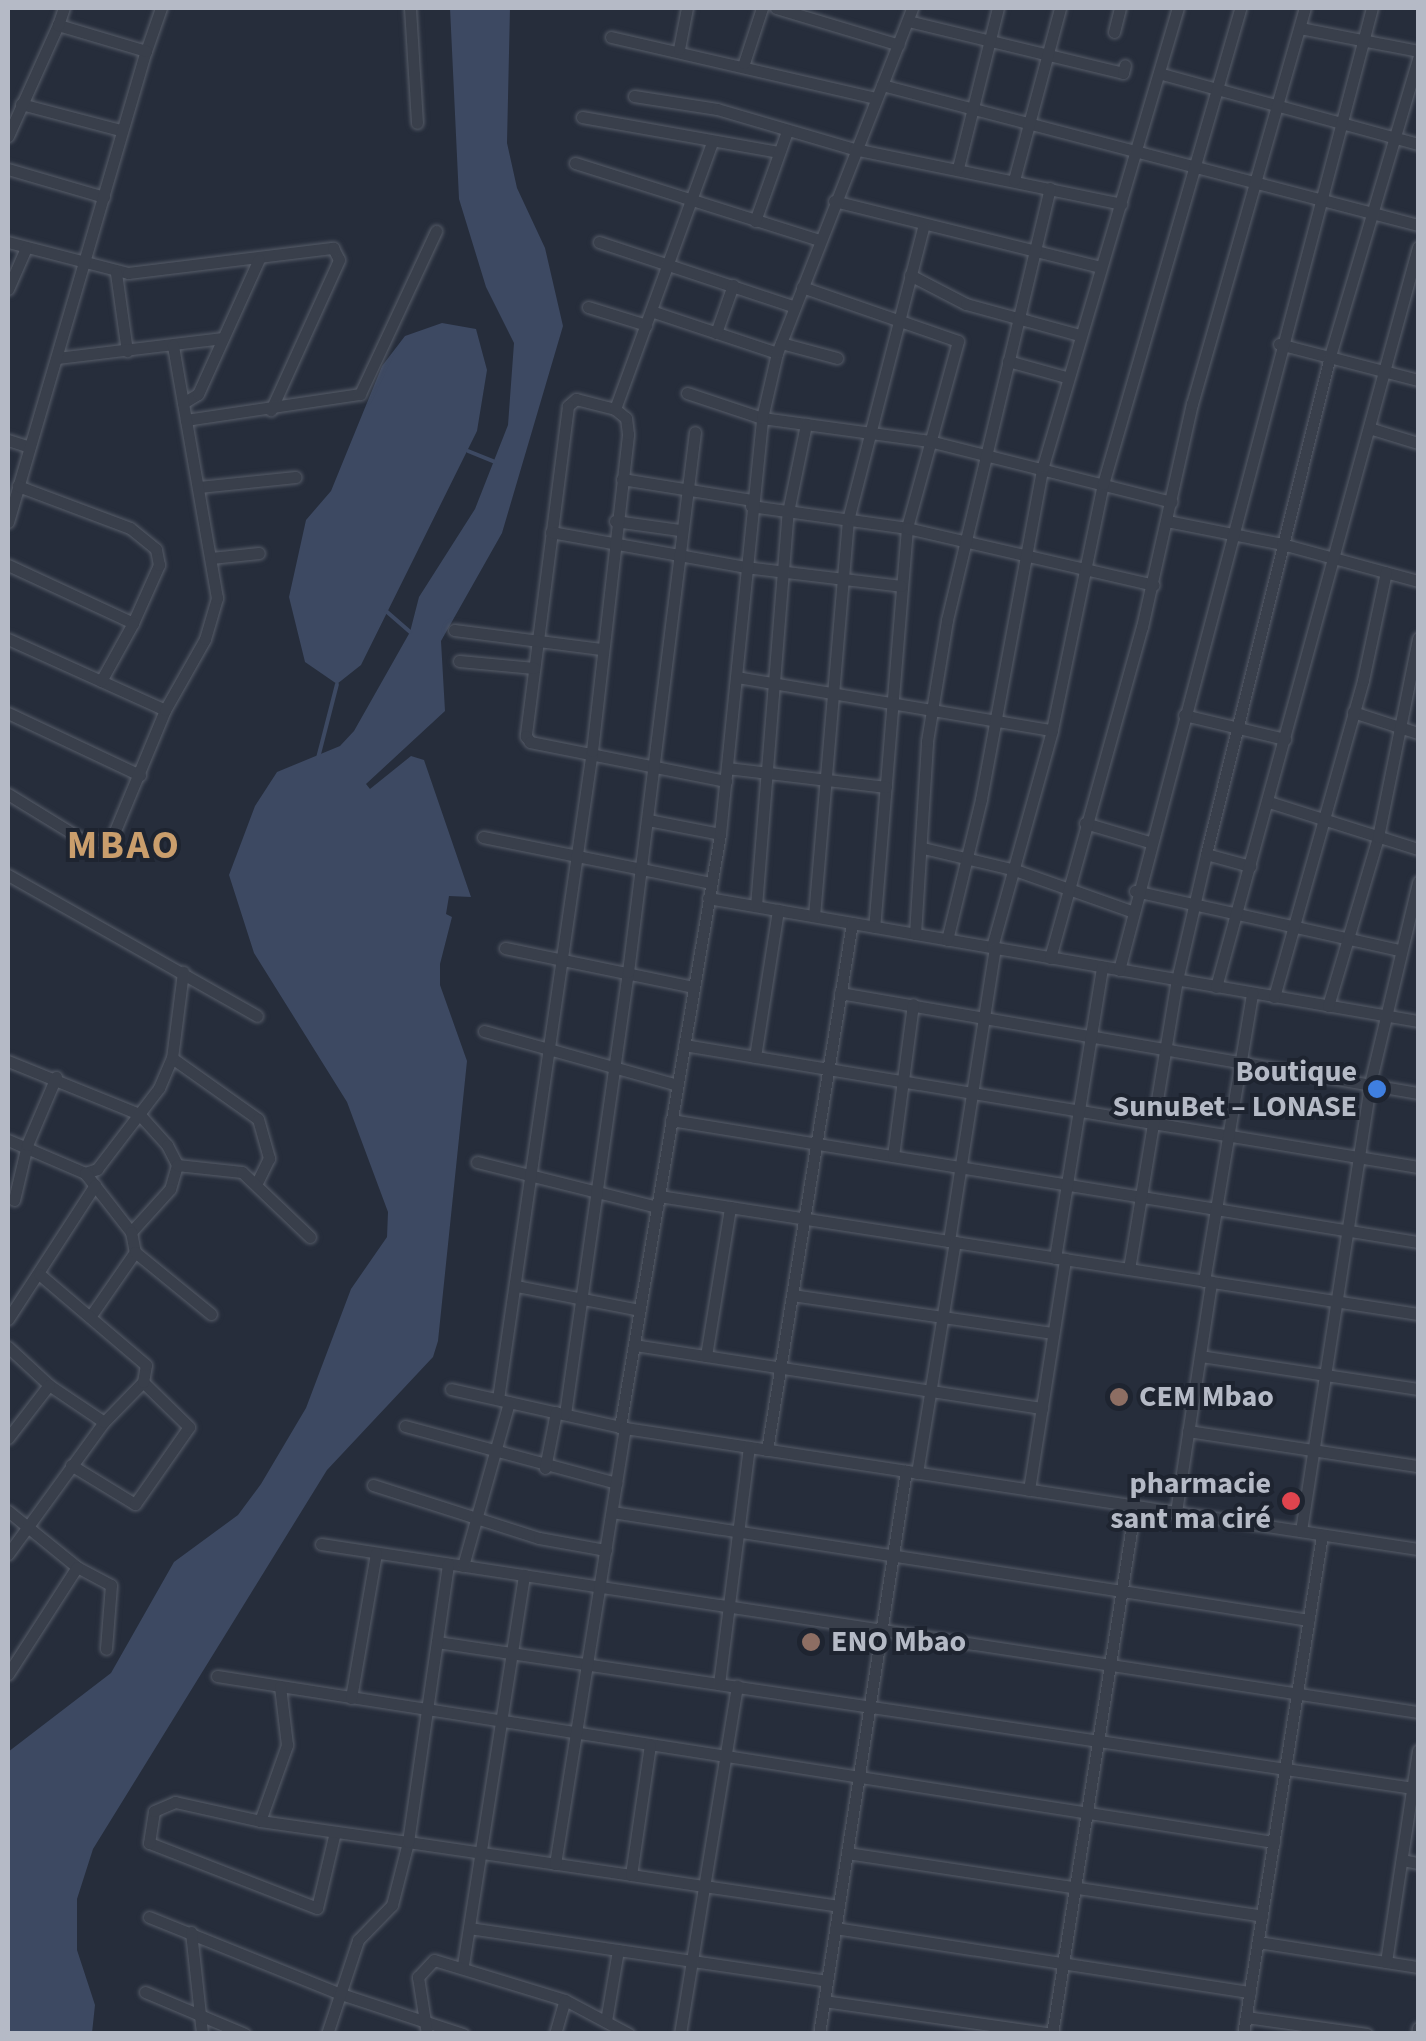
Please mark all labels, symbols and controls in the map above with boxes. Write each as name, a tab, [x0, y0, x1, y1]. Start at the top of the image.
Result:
district label: MBAO	[67, 822, 181, 870]
place label: Boutique SunuBet – LONASE	[1113, 1054, 1357, 1124]
marker: Boutique SunuBet – LONASE	[1366, 1078, 1388, 1100]
place label: CEM Mbao	[1139, 1379, 1274, 1415]
marker: CEM Mbao	[1108, 1386, 1130, 1408]
place label: pharmacie sant ma ciré	[1110, 1466, 1271, 1536]
marker: pharmacie sant ma ciré	[1280, 1490, 1302, 1512]
place label: ENO Mbao	[831, 1624, 966, 1660]
marker: ENO Mbao	[800, 1631, 822, 1653]

